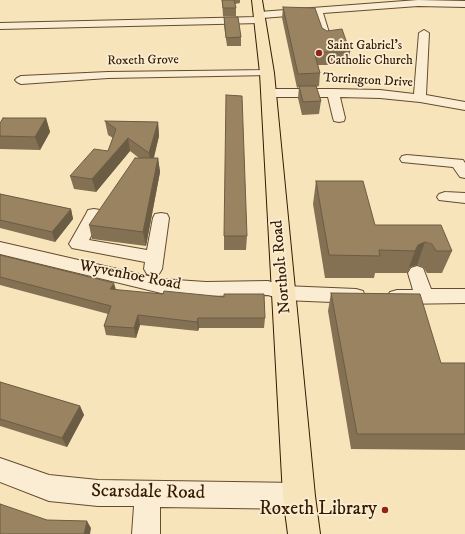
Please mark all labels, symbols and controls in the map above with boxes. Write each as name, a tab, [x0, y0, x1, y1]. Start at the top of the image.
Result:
place label: Saint Gabriel's Catholic Church	[327, 38, 413, 69]
marker: Saint Gabriel's Catholic Church	[314, 48, 324, 58]
street label: Roxeth Grove	[107, 53, 179, 69]
street label: Torrington Drive	[323, 71, 413, 91]
street label: Northolt Road	[268, 219, 296, 315]
street label: Wyvenhoe Road	[78, 257, 182, 295]
street label: Scarsdale Road	[91, 481, 205, 505]
place label: Roxeth Library	[259, 499, 377, 521]
marker: Roxeth Library	[380, 505, 390, 515]

